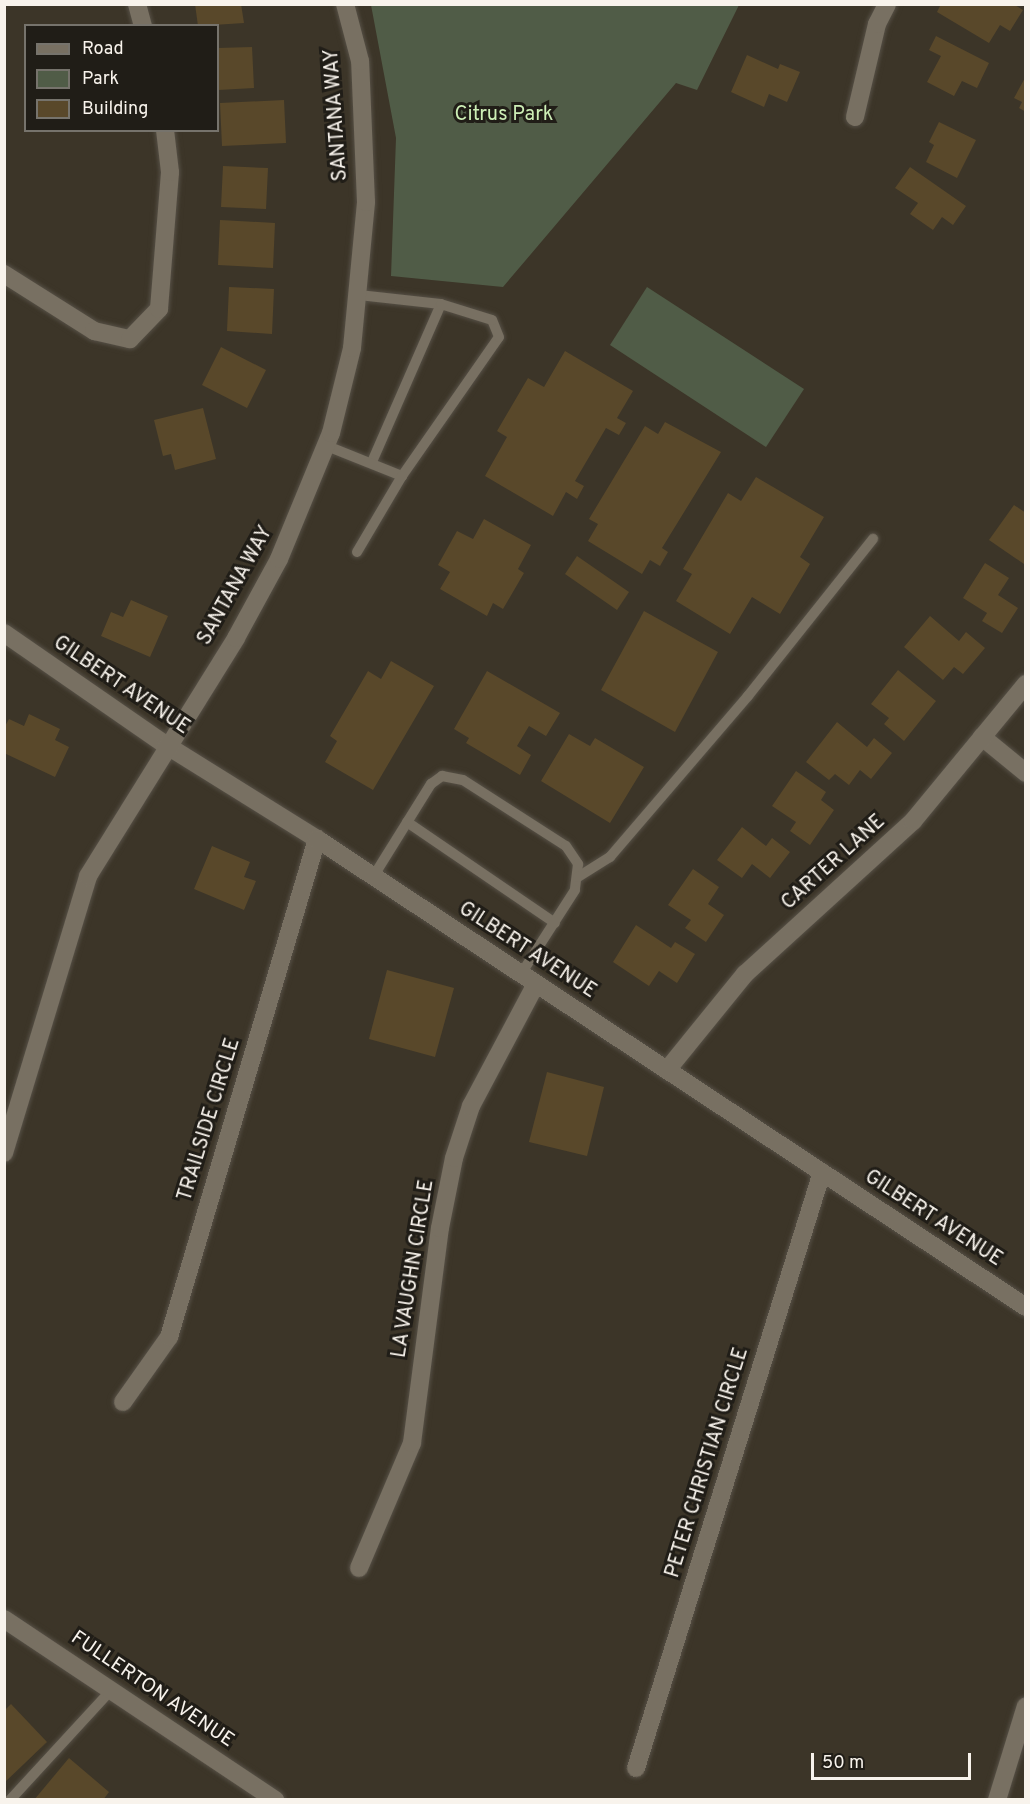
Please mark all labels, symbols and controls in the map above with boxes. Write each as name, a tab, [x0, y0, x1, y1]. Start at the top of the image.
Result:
legend	[24, 24, 219, 132]
text: Road	[82, 38, 124, 61]
street label: SANTANA WAY	[320, 47, 354, 183]
text: Park	[82, 68, 119, 91]
text: Building	[82, 98, 148, 121]
park label: Citrus Park	[455, 103, 553, 127]
street label: SANTANA WAY	[193, 522, 279, 650]
street label: GILBERT AVENUE	[48, 631, 194, 741]
street label: CARTER LANE	[777, 810, 891, 916]
street label: GILBERT AVENUE	[453, 897, 601, 1005]
street label: TRAILSIDE CIRCLE	[174, 1036, 246, 1204]
street label: GILBERT AVENUE	[859, 1165, 1007, 1273]
street label: LA VAUGHN CIRCLE	[388, 1177, 440, 1361]
street label: PETER CHRISTIAN CIRCLE	[662, 1345, 754, 1581]
street label: FULLERTON AVENUE	[66, 1626, 238, 1754]
scale bar	[814, 1741, 974, 1779]
text: 50 m	[822, 1752, 864, 1775]

